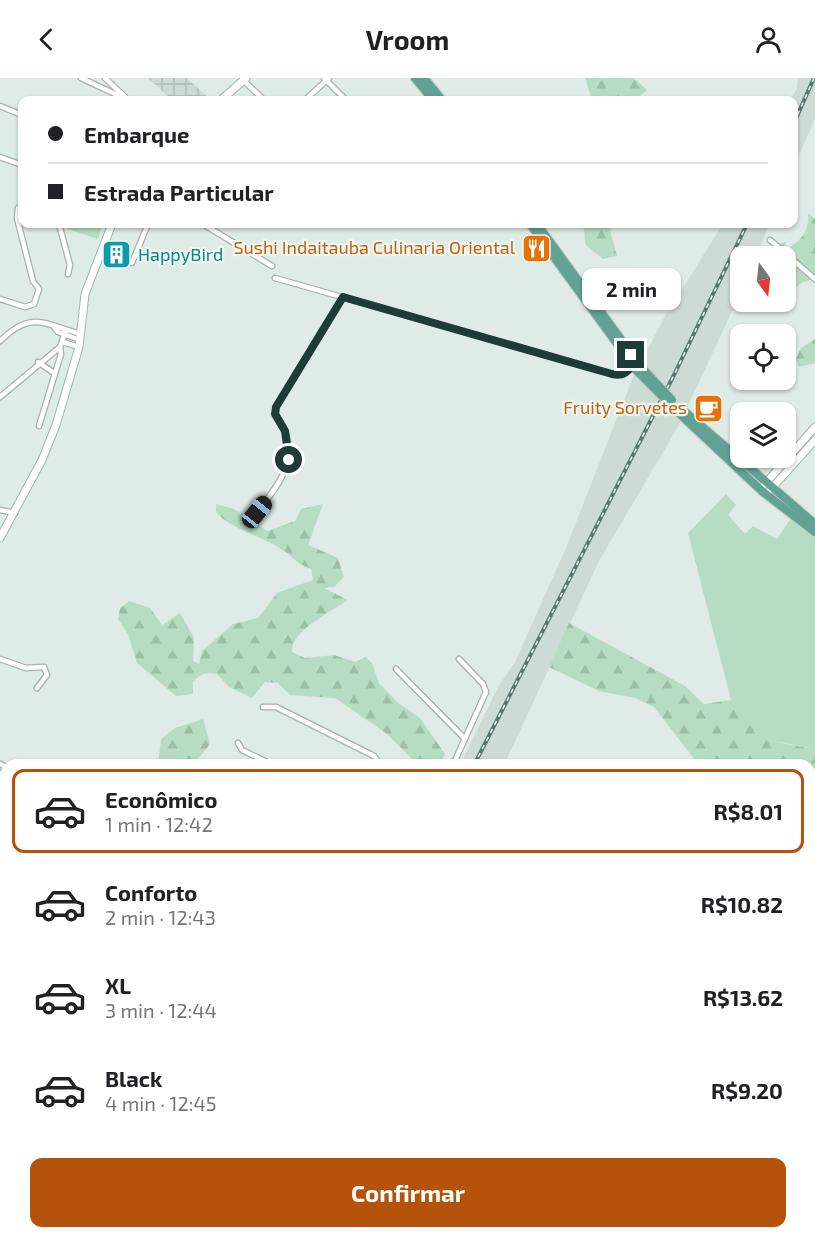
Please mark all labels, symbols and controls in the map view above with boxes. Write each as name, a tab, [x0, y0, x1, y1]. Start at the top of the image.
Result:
icon: back	[30, 23, 63, 56]
text: Vroom	[366, 23, 449, 55]
icon: person	[752, 23, 785, 56]
text: Embarque	[84, 121, 189, 147]
text: Estrada Particular	[84, 179, 274, 205]
restaurant icon: Sushi Indaitauba Culinaria Oriental	[520, 232, 552, 264]
place label: Sushi Indaitauba Culinaria Oriental	[233, 236, 516, 258]
building icon: HappyBird	[101, 239, 133, 271]
place label: HappyBird	[138, 243, 223, 265]
north arrow	[730, 246, 796, 312]
map controls	[730, 246, 796, 468]
callout: 2 min	[582, 268, 680, 310]
text: 2 min	[606, 277, 657, 301]
button: locate	[730, 324, 796, 390]
route end	[617, 341, 644, 368]
cafe icon: Fruity Sorvetes	[692, 392, 724, 424]
place label: Fruity Sorvetes	[563, 396, 687, 418]
button: layers	[730, 402, 796, 468]
route start	[275, 446, 302, 473]
car	[239, 492, 275, 532]
icon: car	[33, 784, 87, 838]
text: Econômico	[105, 786, 217, 812]
text: R$8.01	[714, 798, 783, 824]
text: 1 min · 12:42	[105, 812, 213, 836]
icon: car	[33, 877, 87, 931]
text: Conforto	[105, 879, 197, 905]
text: R$10.82	[701, 891, 783, 917]
text: 2 min · 12:43	[105, 905, 216, 929]
icon: car	[33, 970, 87, 1024]
text: XL	[105, 972, 131, 998]
text: R$13.62	[703, 984, 783, 1010]
text: 3 min · 12:44	[105, 998, 217, 1022]
icon: car	[33, 1063, 87, 1117]
text: Black	[105, 1065, 162, 1091]
text: R$9.20	[711, 1077, 783, 1103]
text: 4 min · 12:45	[105, 1091, 216, 1115]
button: Confirmar	[30, 1158, 786, 1227]

